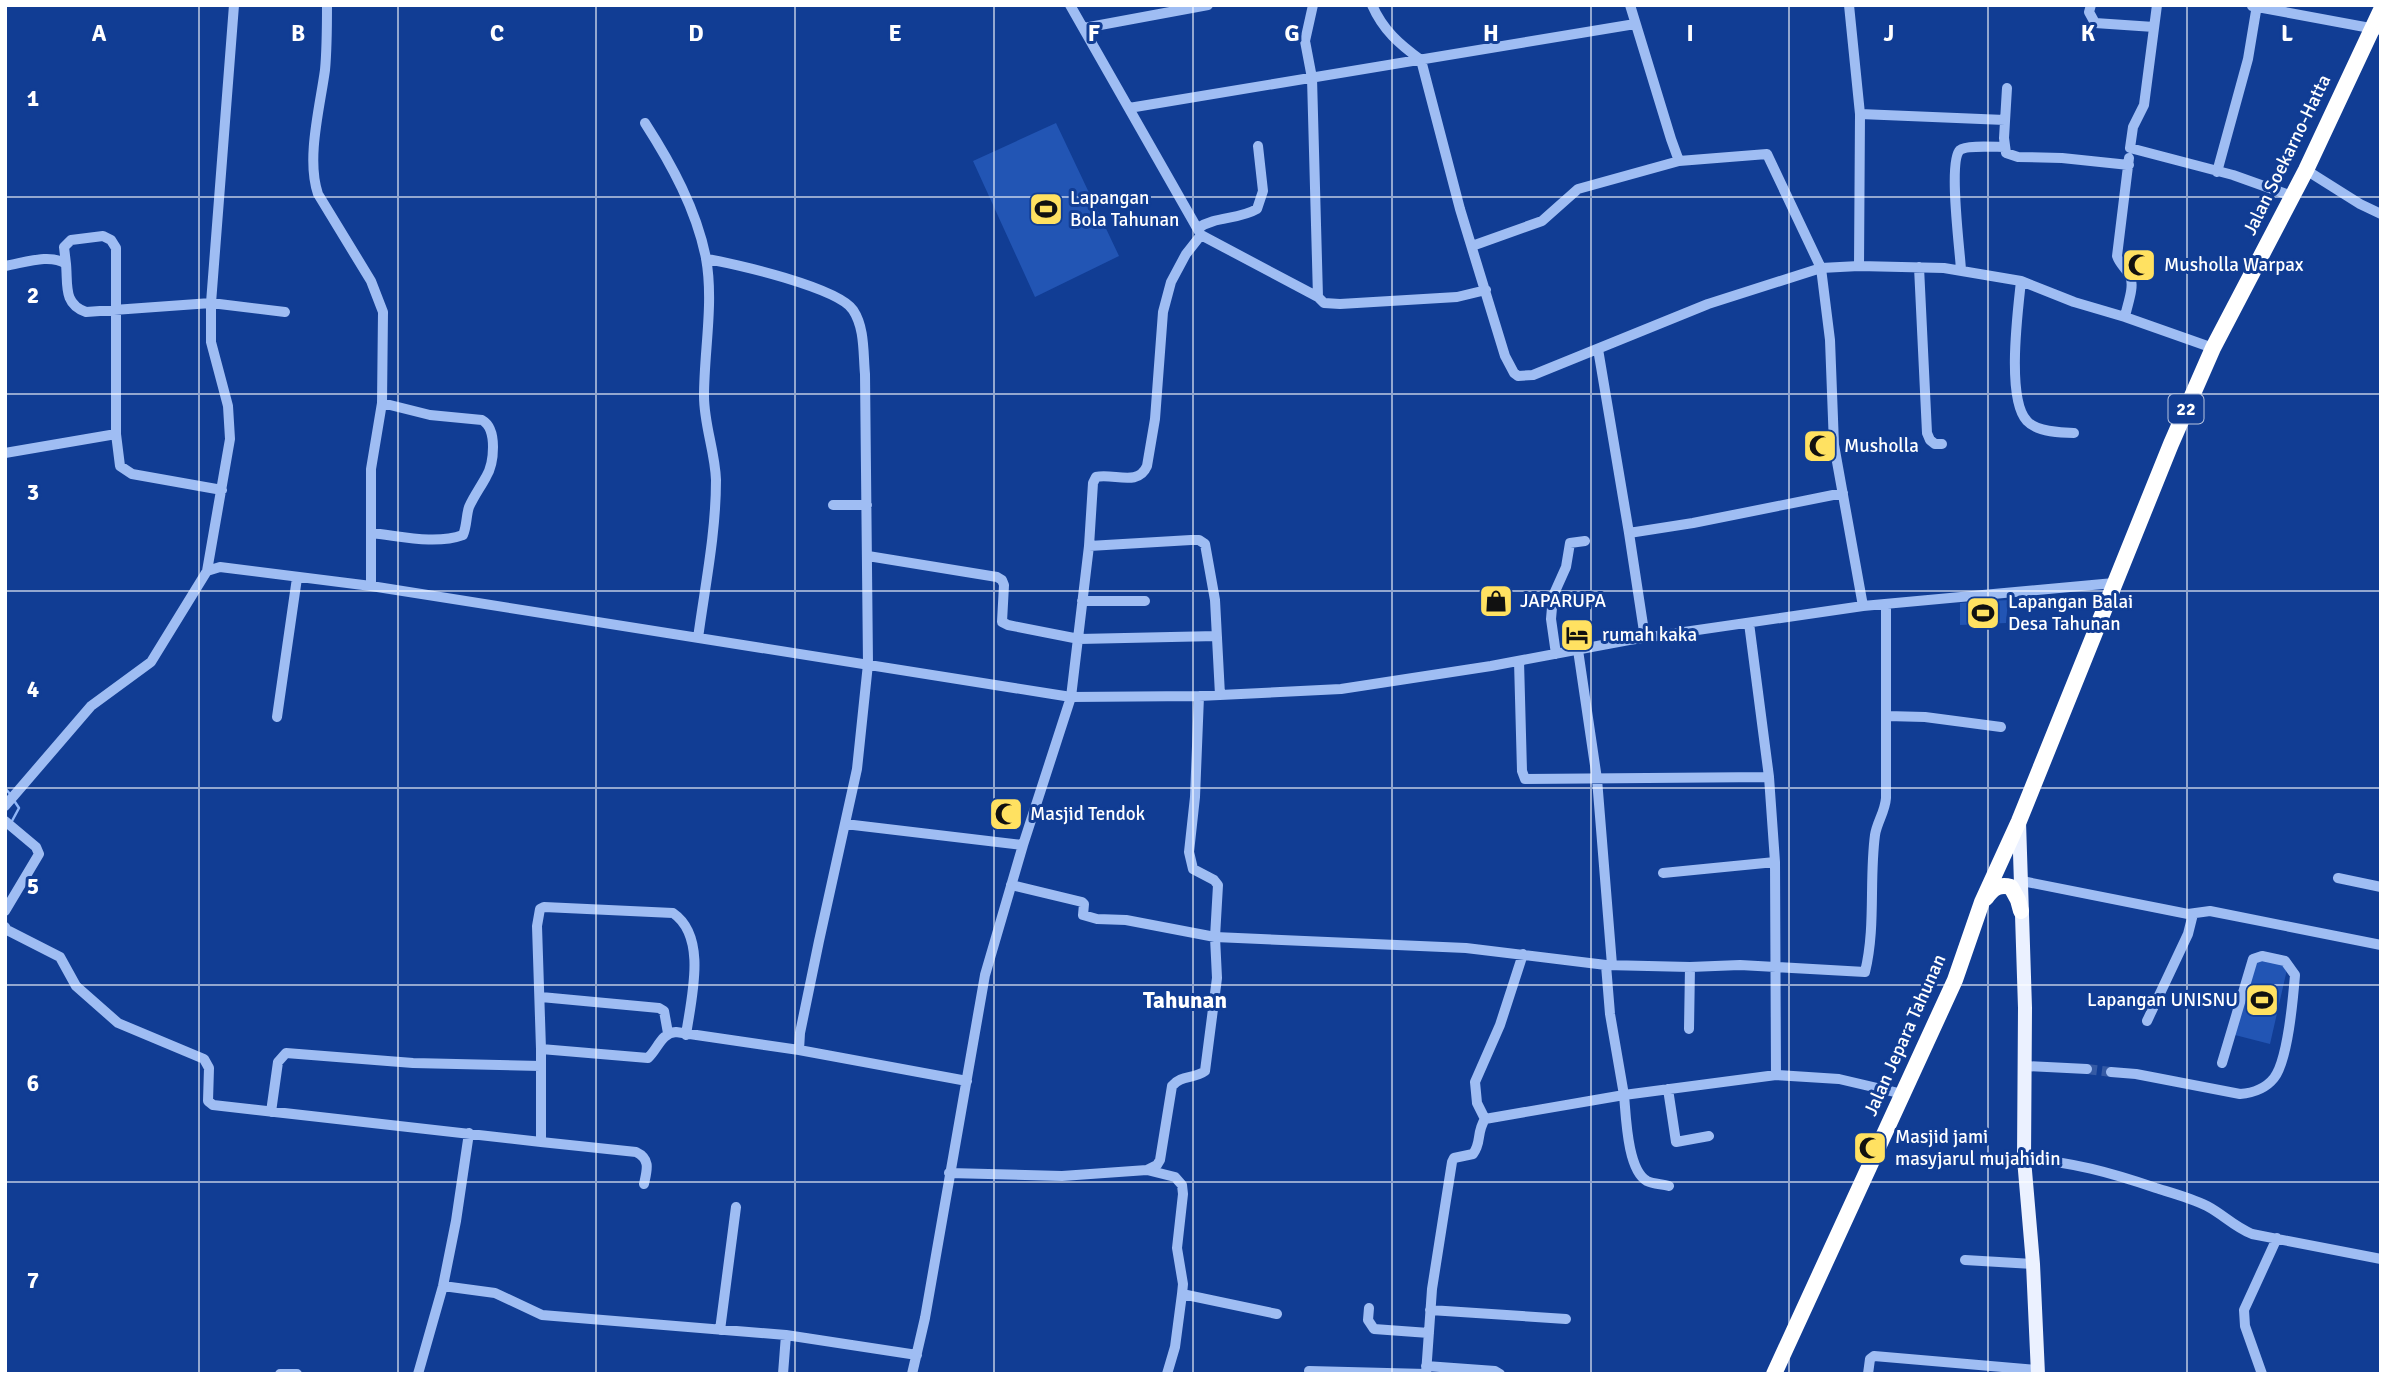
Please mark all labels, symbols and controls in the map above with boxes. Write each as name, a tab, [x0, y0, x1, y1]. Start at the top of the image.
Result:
text: A	[92, 19, 107, 48]
text: B	[291, 19, 305, 48]
text: C	[490, 19, 504, 48]
text: D	[688, 19, 704, 48]
text: E	[888, 19, 902, 48]
text: F	[1088, 19, 1100, 48]
text: G	[1284, 19, 1300, 48]
text: H	[1483, 19, 1499, 48]
text: I	[1686, 19, 1694, 48]
text: J	[1884, 19, 1894, 48]
text: K	[2081, 19, 2096, 48]
text: L	[2281, 19, 2293, 48]
street label: Jalan Soekarno-Hatta	[2238, 71, 2336, 239]
text: 1	[27, 84, 39, 113]
place label: Lapangan Bola Tahunan	[1070, 186, 1179, 232]
sports icon: Lapangan Bola Tahunan	[1027, 190, 1065, 228]
mosque icon: Musholla Warpax	[2120, 246, 2158, 284]
place label: Musholla Warpax	[2164, 253, 2304, 277]
text: 2	[27, 281, 39, 310]
road number: 22	[2168, 394, 2204, 424]
mosque icon: Musholla	[1801, 427, 1839, 465]
place label: Musholla	[1844, 434, 1919, 458]
text: 3	[27, 478, 39, 507]
shop icon: JAPARUPA	[1477, 582, 1515, 620]
place label: JAPARUPA	[1520, 589, 1606, 613]
place label: Lapangan Balai Desa Tahunan	[2008, 590, 2133, 636]
sports icon: Lapangan Balai Desa Tahunan	[1964, 594, 2002, 632]
hotel icon: rumah kaka	[1558, 616, 1596, 654]
place label: rumah kaka	[1602, 623, 1697, 647]
text: 4	[27, 675, 39, 704]
mosque icon: Masjid Tendok	[987, 795, 1025, 833]
place label: Masjid Tendok	[1030, 802, 1146, 826]
text: 5	[27, 872, 39, 901]
street label: Jalan Jepara Tahunan	[1859, 950, 1951, 1120]
sports icon: Lapangan UNISNU	[2243, 981, 2281, 1019]
district label: Tahunan	[1143, 986, 1227, 1015]
place label: Lapangan UNISNU	[2087, 988, 2238, 1012]
text: 6	[27, 1069, 39, 1098]
place label: Masjid jami masyjarul mujahidin	[1895, 1125, 2061, 1171]
mosque icon: Masjid jami masyjarul mujahidin	[1851, 1129, 1889, 1167]
text: 7	[27, 1266, 39, 1295]

